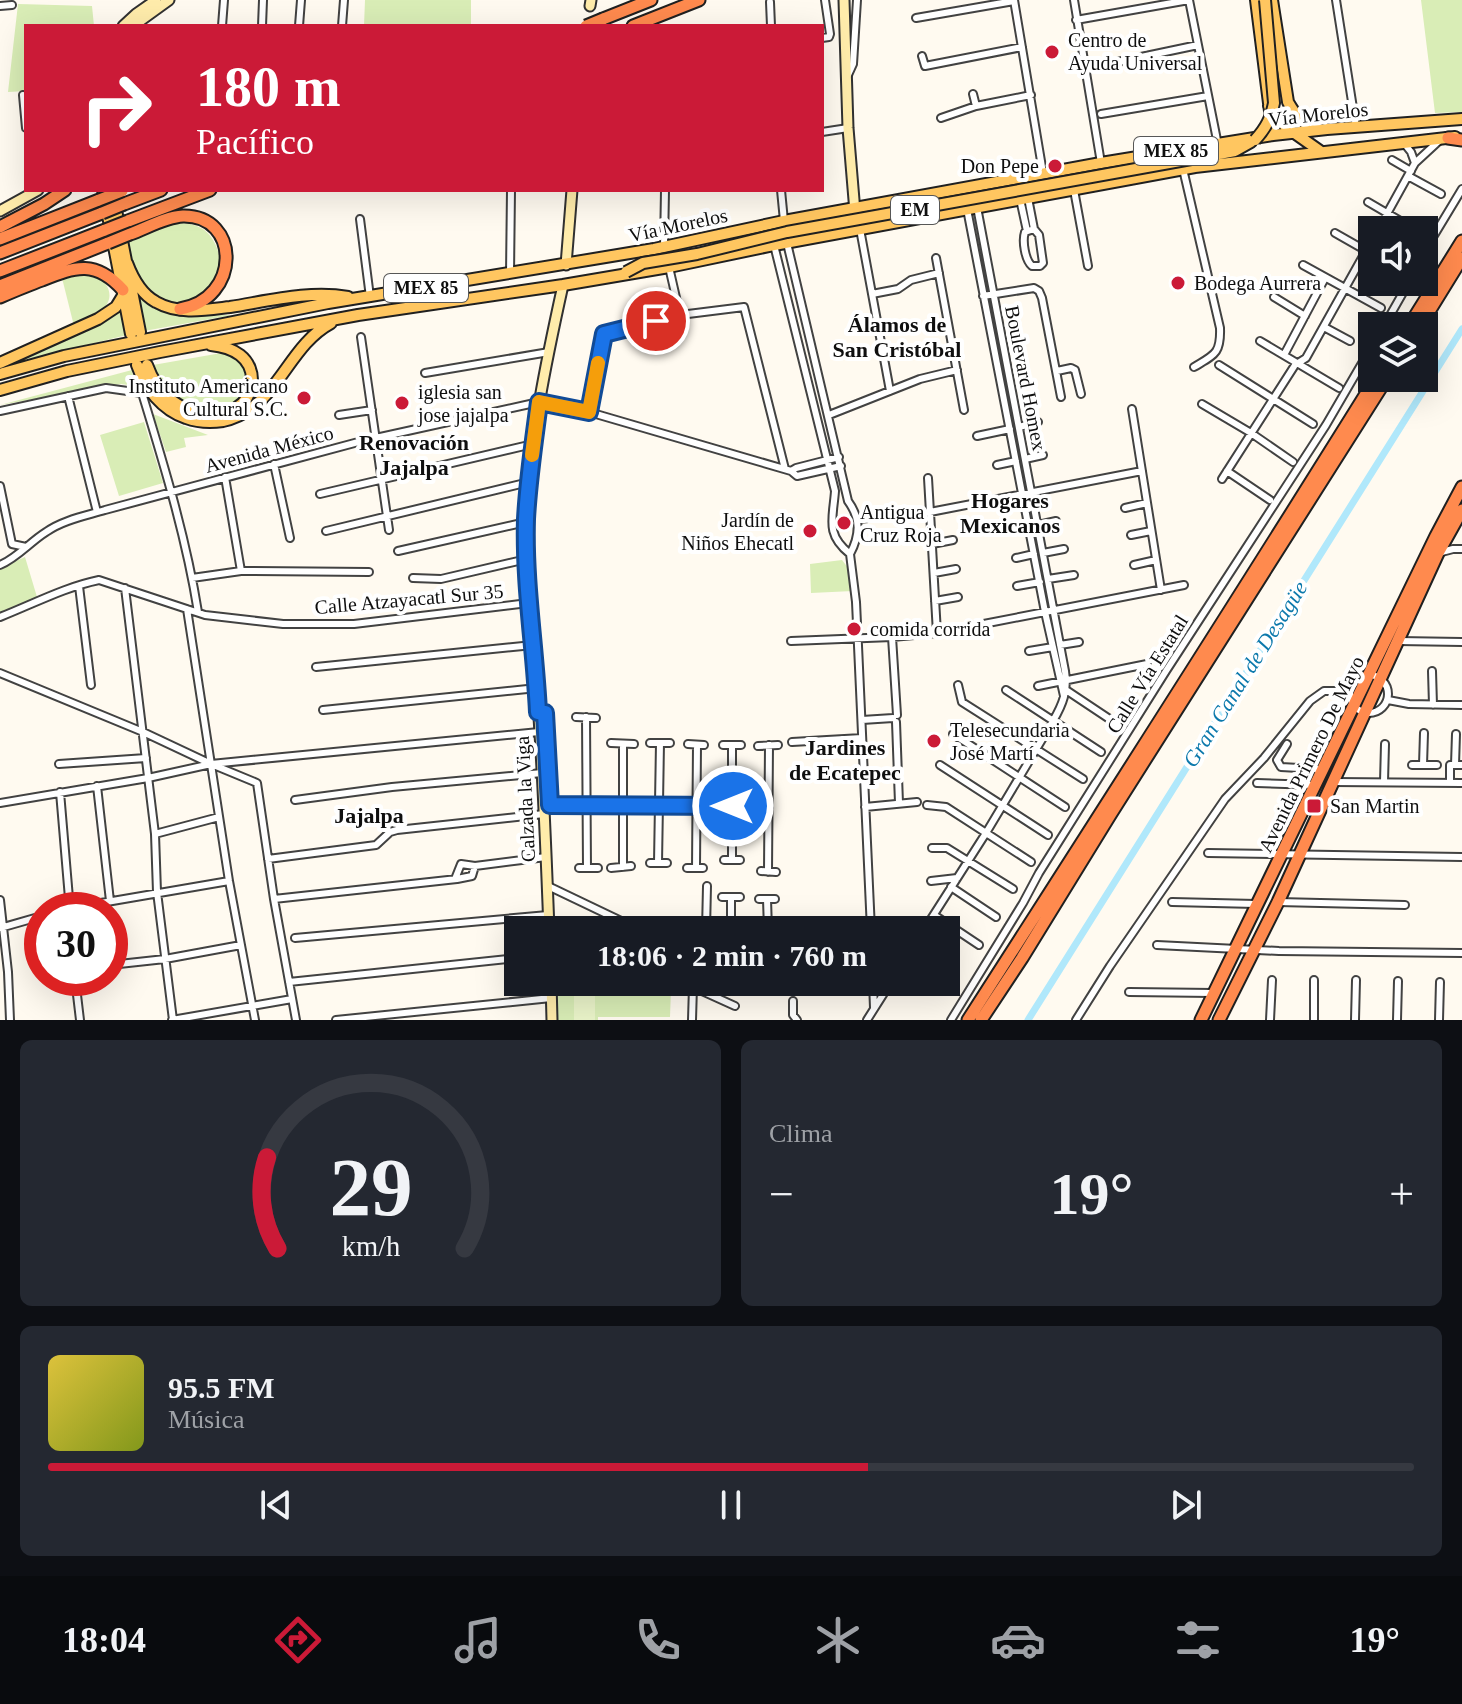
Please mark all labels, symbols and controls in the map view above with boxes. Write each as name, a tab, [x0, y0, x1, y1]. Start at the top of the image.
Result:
place label: Centro de Ayuda Universal	[1068, 29, 1203, 75]
marker: Centro de Ayuda Universal	[1043, 43, 1061, 61]
icon: right	[64, 56, 168, 160]
text: 180 m	[196, 56, 341, 118]
street label: Vía Morelos	[1267, 98, 1369, 130]
text: Pacífico	[196, 122, 314, 162]
road number: MEX 85	[1134, 137, 1218, 165]
place label: Don Pepe	[961, 155, 1039, 178]
marker: Don Pepe	[1046, 157, 1064, 175]
road number: EM	[891, 196, 939, 224]
street label: Vía Morelos	[627, 204, 730, 246]
map controls	[1358, 216, 1438, 392]
button: sound	[1358, 216, 1438, 296]
place label: Bodega Aurrera	[1194, 272, 1321, 295]
road number: MEX 85	[384, 274, 468, 302]
marker: Bodega Aurrera	[1169, 274, 1187, 292]
pin	[622, 287, 690, 355]
icon: arrive	[634, 299, 678, 343]
street label: Boulevard Homex	[1001, 304, 1051, 452]
district label: Álamos de San Cristóbal	[833, 312, 961, 362]
button: layers	[1358, 312, 1438, 392]
place label: Instituto Americano Cultural S.C.	[129, 375, 288, 420]
place label: iglesia san jose jajalpa	[417, 381, 509, 427]
marker: Instituto Americano Cultural S.C.	[295, 389, 313, 407]
marker: iglesia san jose jajalpa	[393, 394, 411, 412]
street label: Avenida México	[202, 421, 336, 477]
district label: Renovación Jajalpa	[359, 430, 469, 480]
district label: Hogares Mexicanos	[960, 488, 1061, 538]
place label: Antigua Cruz Roja	[860, 501, 942, 547]
place label: Jardín de Niños Ehecatl	[681, 509, 794, 554]
marker: Antigua Cruz Roja	[835, 514, 853, 532]
marker: Jardín de Niños Ehecatl	[801, 522, 819, 540]
water label: Gran Canal de Desagüe	[1178, 576, 1313, 772]
street label: Calle Atzayacatl Sur 35	[314, 580, 504, 619]
street label: Calle Vía Estatal	[1102, 610, 1192, 737]
place label: comida corrida	[870, 618, 991, 640]
marker: comida corrida	[845, 620, 863, 638]
street label: Avenida Primero De Mayo	[1254, 652, 1369, 856]
place label: Telesecundaria José Martí	[950, 719, 1070, 764]
marker: Telesecundaria José Martí	[925, 732, 943, 750]
street label: Calzada la Viga	[511, 735, 540, 863]
district label: Jardines de Ecatepec	[789, 735, 901, 785]
position arrow	[691, 764, 775, 848]
place label: San Martin	[1330, 795, 1419, 817]
marker: San Martin	[1305, 797, 1323, 815]
district label: Jajalpa	[334, 803, 404, 828]
speed limit sign: 30	[24, 892, 128, 996]
text: 18:06 · 2 min · 760 m	[597, 939, 867, 972]
text: Clima	[769, 1119, 833, 1148]
text: 29	[329, 1141, 412, 1233]
text: 19°	[1050, 1161, 1134, 1227]
text: −	[769, 1170, 794, 1219]
text: +	[1389, 1170, 1414, 1219]
text: km/h	[341, 1231, 400, 1262]
text: 95.5 FM	[168, 1371, 275, 1404]
text: Música	[168, 1405, 245, 1434]
icon: previous	[254, 1483, 298, 1527]
icon: pause	[709, 1483, 753, 1527]
icon: next	[1164, 1483, 1208, 1527]
icon: directions	[270, 1612, 326, 1668]
icon: music	[450, 1612, 506, 1668]
icon: phone	[630, 1612, 686, 1668]
icon: climate	[810, 1612, 866, 1668]
icon: car	[990, 1612, 1046, 1668]
icon: filters	[1170, 1612, 1226, 1668]
text: 18:04	[62, 1620, 146, 1660]
text: 19°	[1350, 1620, 1400, 1660]

